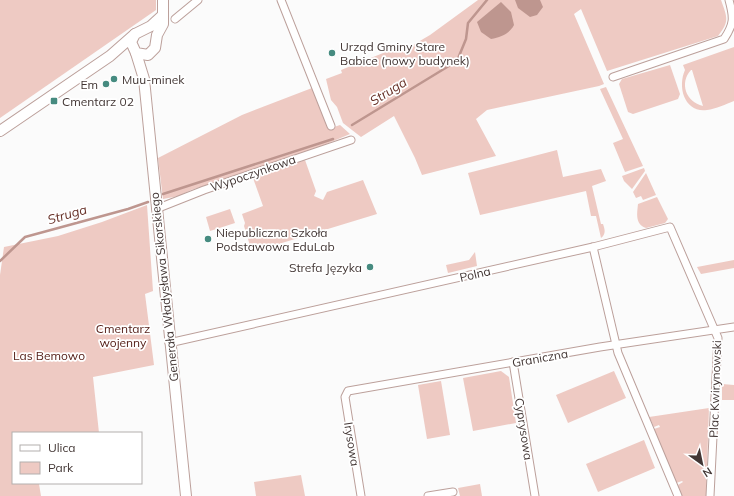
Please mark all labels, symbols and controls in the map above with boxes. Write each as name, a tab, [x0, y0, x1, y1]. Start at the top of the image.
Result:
place label: Urząd Gminy Stare Babice (nowy budynek)	[340, 39, 470, 68]
marker: Urząd Gminy Stare Babice (nowy budynek)	[327, 48, 337, 58]
place label: Muu-minek	[122, 72, 185, 87]
water label: Struga	[367, 73, 410, 109]
marker: Muu-minek	[109, 74, 119, 84]
place label: Em	[80, 77, 98, 92]
marker: Em	[101, 79, 111, 89]
place label: Cmentarz 02	[62, 94, 134, 109]
marker: Cmentarz 02	[49, 96, 59, 106]
street label: Wypoczynkowa	[208, 151, 298, 195]
street label: Generała Władysława Sikorskiego	[147, 192, 181, 382]
water label: Struga	[45, 201, 89, 227]
place label: Niepubliczna Szkoła Podstawowa EduLab	[216, 225, 335, 254]
marker: Niepubliczna Szkoła Podstawowa EduLab	[203, 234, 213, 244]
place label: Strefa Języka	[289, 260, 362, 275]
marker: Strefa Języka	[365, 262, 375, 272]
street label: Polna	[458, 263, 492, 285]
park label: Cmentarz wojenny	[96, 321, 150, 350]
street label: Plac Kwirynowski	[706, 340, 724, 438]
street label: Graniczna	[511, 346, 569, 370]
park label: Las Bemowo	[13, 348, 85, 363]
street label: Cyprysowa	[512, 397, 536, 461]
street label: Irysowa	[341, 421, 363, 467]
legend	[12, 432, 142, 484]
text: Ulica	[48, 440, 76, 455]
north arrow	[682, 444, 722, 484]
text: Park	[48, 460, 74, 475]
text: N	[700, 464, 715, 481]

